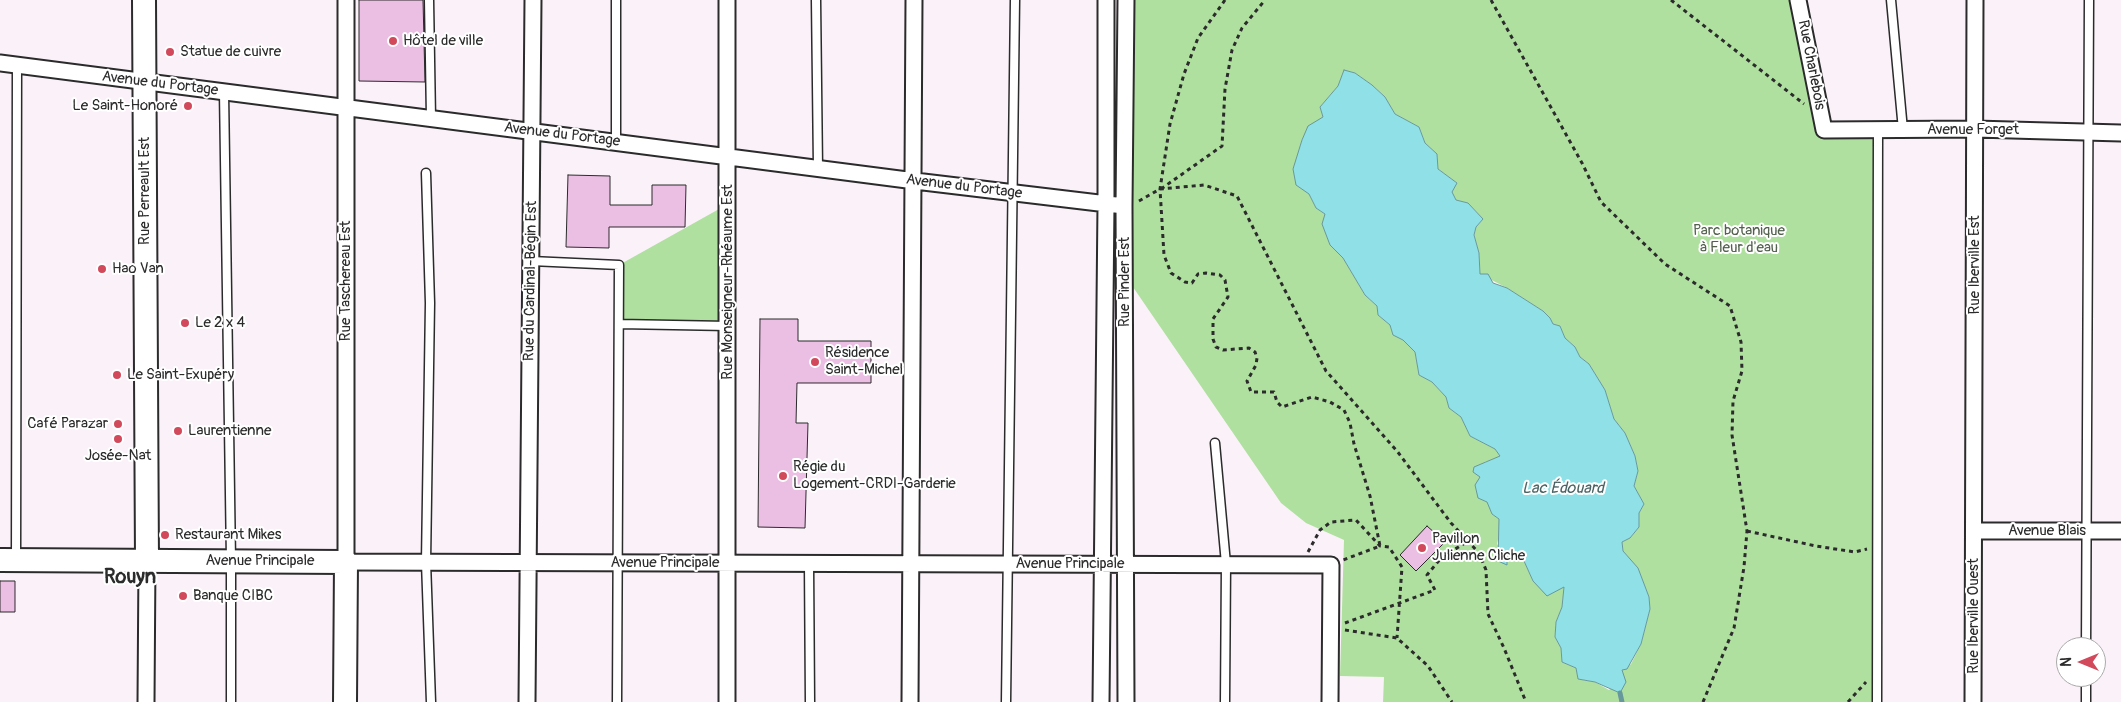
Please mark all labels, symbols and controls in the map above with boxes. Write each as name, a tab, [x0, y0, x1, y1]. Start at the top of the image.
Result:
street label: Rue Charlebois	[1793, 18, 1829, 112]
place label: Hôtel de ville	[403, 32, 483, 50]
marker: Hôtel de ville	[387, 35, 399, 47]
place label: Statue de cuivre	[180, 43, 281, 61]
marker: Statue de cuivre	[164, 46, 176, 58]
street label: Avenue du Portage	[101, 68, 219, 100]
place label: Le Saint-Honoré	[72, 97, 178, 115]
marker: Le Saint-Honoré	[182, 100, 194, 112]
street label: Avenue du Portage	[503, 119, 621, 151]
street label: Avenue Forget	[1927, 121, 2019, 139]
street label: Rue Perreault Est	[136, 137, 154, 245]
street label: Avenue du Portage	[905, 171, 1023, 203]
street label: Rue Monseigneur-Rhéaume Est	[719, 184, 737, 380]
street label: Rue du Cardinal-Bégin Est	[521, 201, 541, 361]
street label: Rue Iberville Est	[1966, 216, 1984, 314]
street label: Rue Taschereau Est	[337, 221, 355, 341]
park label: Parc botanique à Fleur d'eau	[1693, 222, 1785, 257]
street label: Rue Pinder Est	[1116, 237, 1134, 327]
place label: Hao Van	[112, 260, 164, 278]
marker: Hao Van	[96, 263, 108, 275]
place label: Le 2 x 4	[195, 314, 245, 332]
marker: Le 2 x 4	[179, 317, 191, 329]
place label: Résidence Saint-Michel	[825, 344, 903, 379]
marker: Résidence Saint-Michel	[809, 356, 821, 368]
place label: Le Saint-Exupéry	[127, 366, 234, 384]
marker: Le Saint-Exupéry	[111, 369, 123, 381]
place label: Café Parazar	[27, 415, 108, 433]
marker: Café Parazar	[112, 418, 124, 430]
place label: Laurentienne	[188, 422, 271, 440]
marker: Laurentienne	[172, 425, 184, 437]
marker: Josée-Nat	[112, 433, 124, 445]
place label: Josée-Nat	[85, 447, 151, 465]
place label: Régie du Logement-CRDI-Garderie	[793, 458, 956, 493]
marker: Régie du Logement-CRDI-Garderie	[777, 470, 789, 482]
water label: Lac Édouard	[1522, 479, 1604, 499]
street label: Avenue Blais	[2008, 522, 2086, 540]
place label: Restaurant Mikes	[175, 526, 281, 544]
marker: Restaurant Mikes	[159, 529, 171, 541]
place label: Pavillon Julienne Cliche	[1432, 530, 1525, 565]
marker: Pavillon Julienne Cliche	[1416, 542, 1428, 554]
street label: Avenue Principale	[205, 552, 315, 570]
street label: Avenue Principale	[610, 554, 720, 572]
street label: Avenue Principale	[1015, 555, 1125, 573]
street label: Rue Iberville Ouest	[1965, 558, 1983, 674]
district label: Rouyn	[104, 566, 156, 590]
place label: Banque CIBC	[193, 587, 273, 605]
marker: Banque CIBC	[177, 590, 189, 602]
north arrow	[2056, 637, 2106, 687]
text: N	[2058, 657, 2075, 667]

